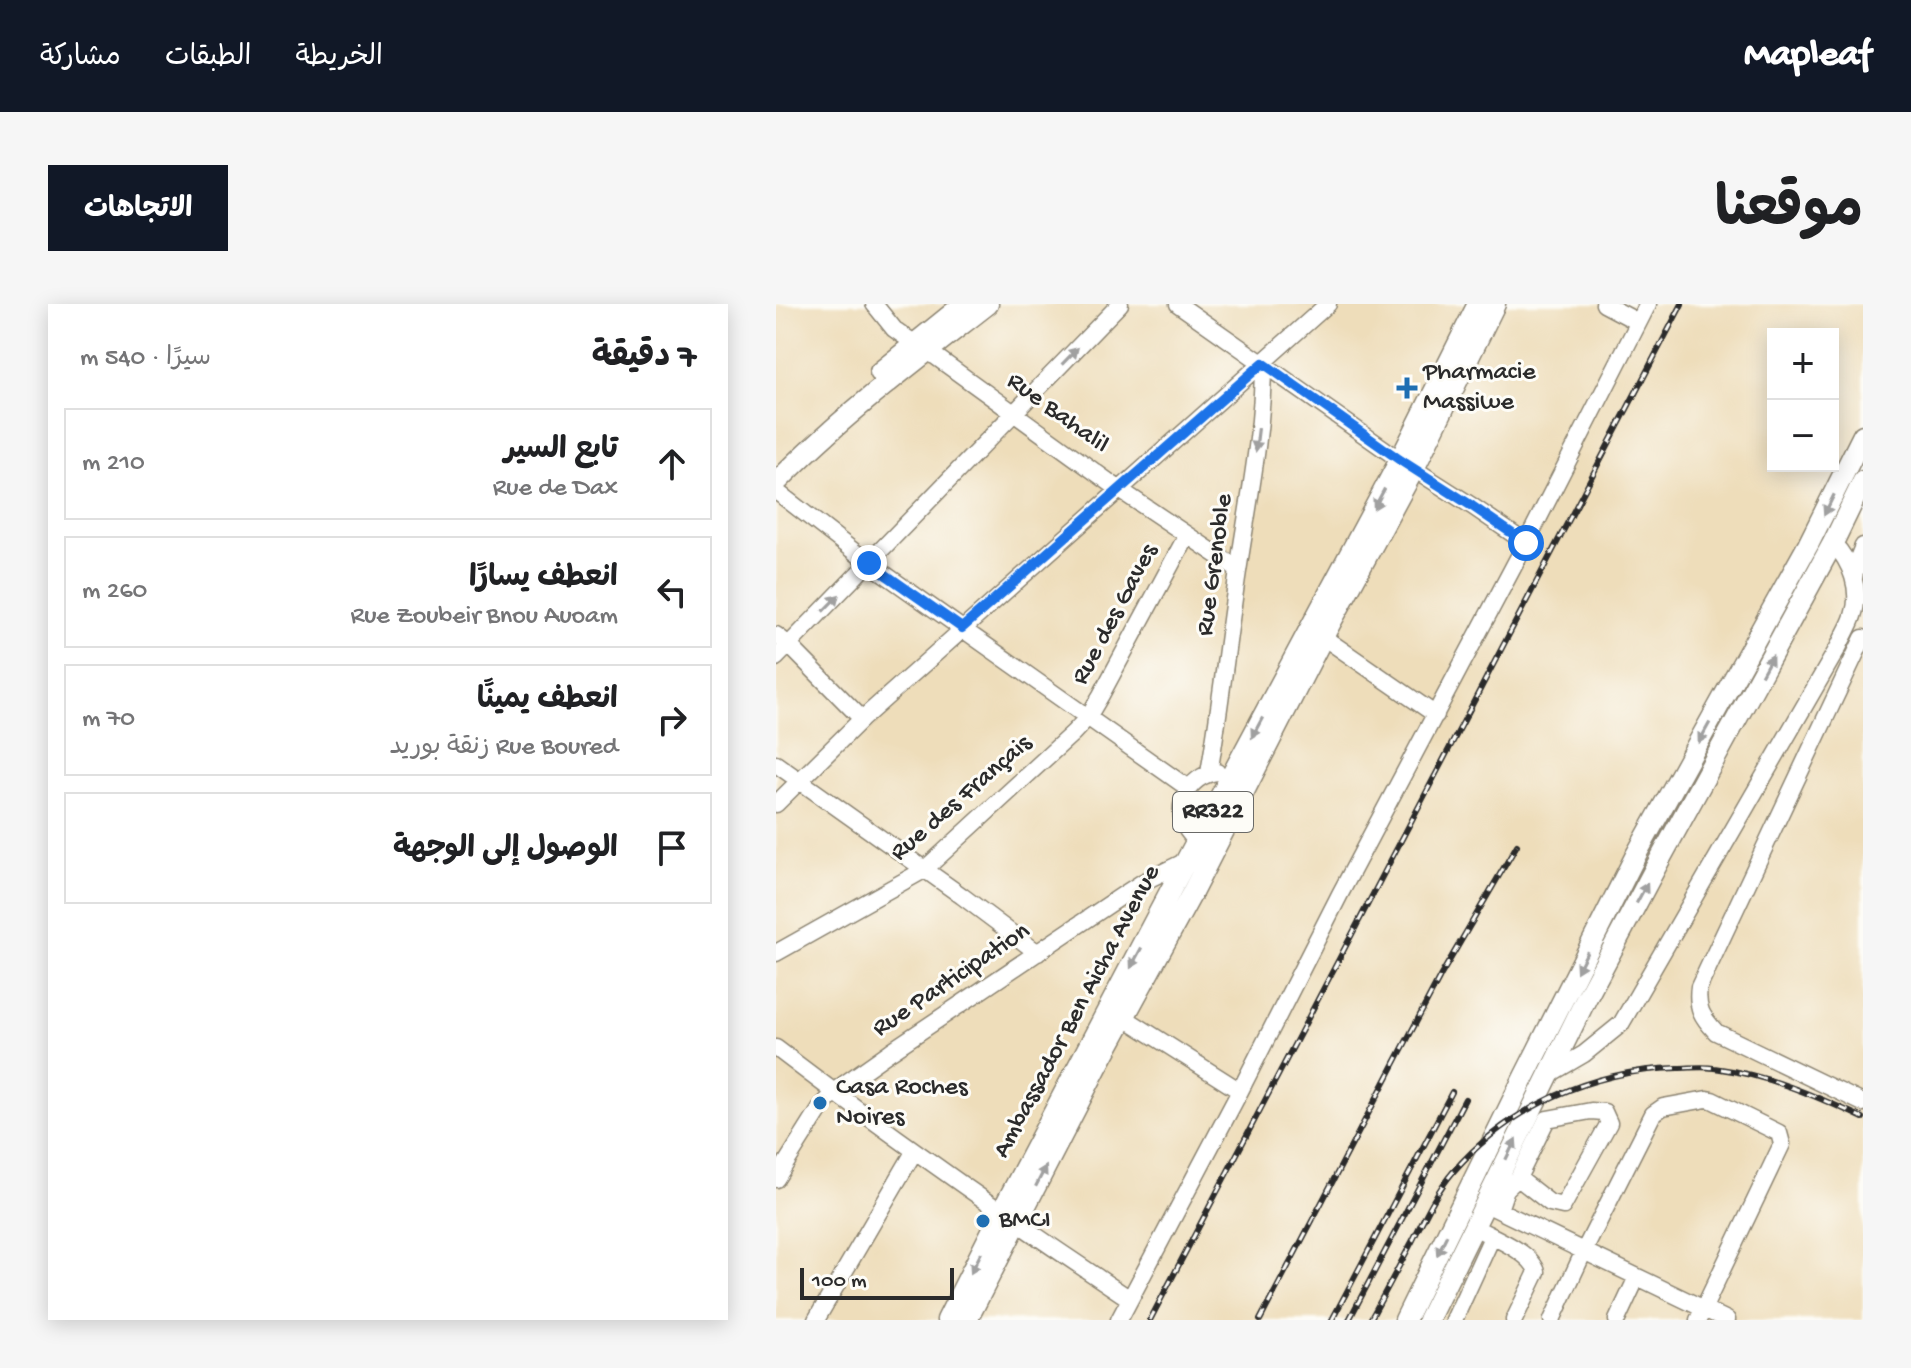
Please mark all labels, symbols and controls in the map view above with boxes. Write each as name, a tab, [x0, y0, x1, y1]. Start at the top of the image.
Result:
text: Mapleaf	[1744, 34, 1871, 78]
text: مشاركة	[40, 42, 121, 75]
text: الطبقات	[165, 42, 251, 75]
text: الخريطة	[295, 42, 383, 75]
button: الاتجاهات	[48, 165, 228, 251]
text: موقعنا	[1715, 181, 1863, 247]
map controls	[1767, 328, 1839, 472]
button: +	[1767, 328, 1839, 400]
text: 7 دقيقة	[592, 339, 696, 379]
text: سيرًا · 540 m	[80, 344, 211, 375]
one-way arrow	[1060, 347, 1079, 366]
place label: Pharmacie Massiwe	[1422, 358, 1536, 419]
street label: Rue Bahalil	[1000, 367, 1114, 461]
marker: Pharmacie Massiwe	[1398, 379, 1416, 397]
button: −	[1767, 400, 1839, 472]
one-way arrow	[1250, 428, 1263, 453]
text: تابع السير	[504, 434, 618, 469]
icon: ahead	[650, 442, 694, 486]
text: 210 m	[82, 449, 145, 480]
text: Rue de Dax	[493, 474, 618, 505]
one-way arrow	[1373, 487, 1386, 510]
street label: Rue Grenoble	[1191, 491, 1241, 638]
one-way arrow	[1822, 493, 1835, 516]
route start	[1508, 525, 1544, 561]
street label: Rue des Gaves	[1066, 538, 1167, 691]
route end	[851, 545, 887, 581]
text: انعطف يسارًا	[469, 562, 618, 597]
icon: left	[650, 570, 694, 614]
text: 260 m	[82, 577, 147, 608]
one-way arrow	[821, 594, 839, 613]
text: Rue Zoubeir Bnou Auoam	[351, 602, 618, 633]
one-way arrow	[1760, 653, 1773, 676]
text: انعطف يمينًا	[477, 684, 618, 719]
icon: right	[650, 698, 694, 742]
text: 70 m	[82, 705, 135, 736]
one-way arrow	[1251, 717, 1265, 739]
one-way arrow	[1697, 722, 1711, 744]
street label: Rue des Français	[885, 728, 1040, 869]
text: Rue Boured زنقة بوريد	[389, 733, 618, 764]
road number: RR322	[1173, 792, 1253, 832]
icon: arrive	[650, 826, 694, 870]
text: الوصول إلى الوجهة	[393, 833, 618, 868]
street label: Ambassador Ben Aicha Avenue	[987, 860, 1169, 1164]
one-way arrow	[1635, 882, 1649, 904]
street label: Rue Participation	[867, 917, 1037, 1045]
one-way arrow	[1130, 947, 1143, 970]
one-way arrow	[1575, 951, 1589, 974]
place label: Casa Roches Noires	[836, 1073, 969, 1134]
marker: Casa Roches Noires	[811, 1094, 829, 1112]
one-way arrow	[1504, 1138, 1518, 1161]
one-way arrow	[1034, 1164, 1047, 1187]
place label: BMCI	[998, 1206, 1051, 1237]
marker: BMCI	[974, 1212, 992, 1230]
one-way arrow	[1435, 1234, 1449, 1257]
one-way arrow	[969, 1251, 983, 1274]
scale bar	[800, 1264, 954, 1300]
text: 100 m	[812, 1269, 867, 1295]

